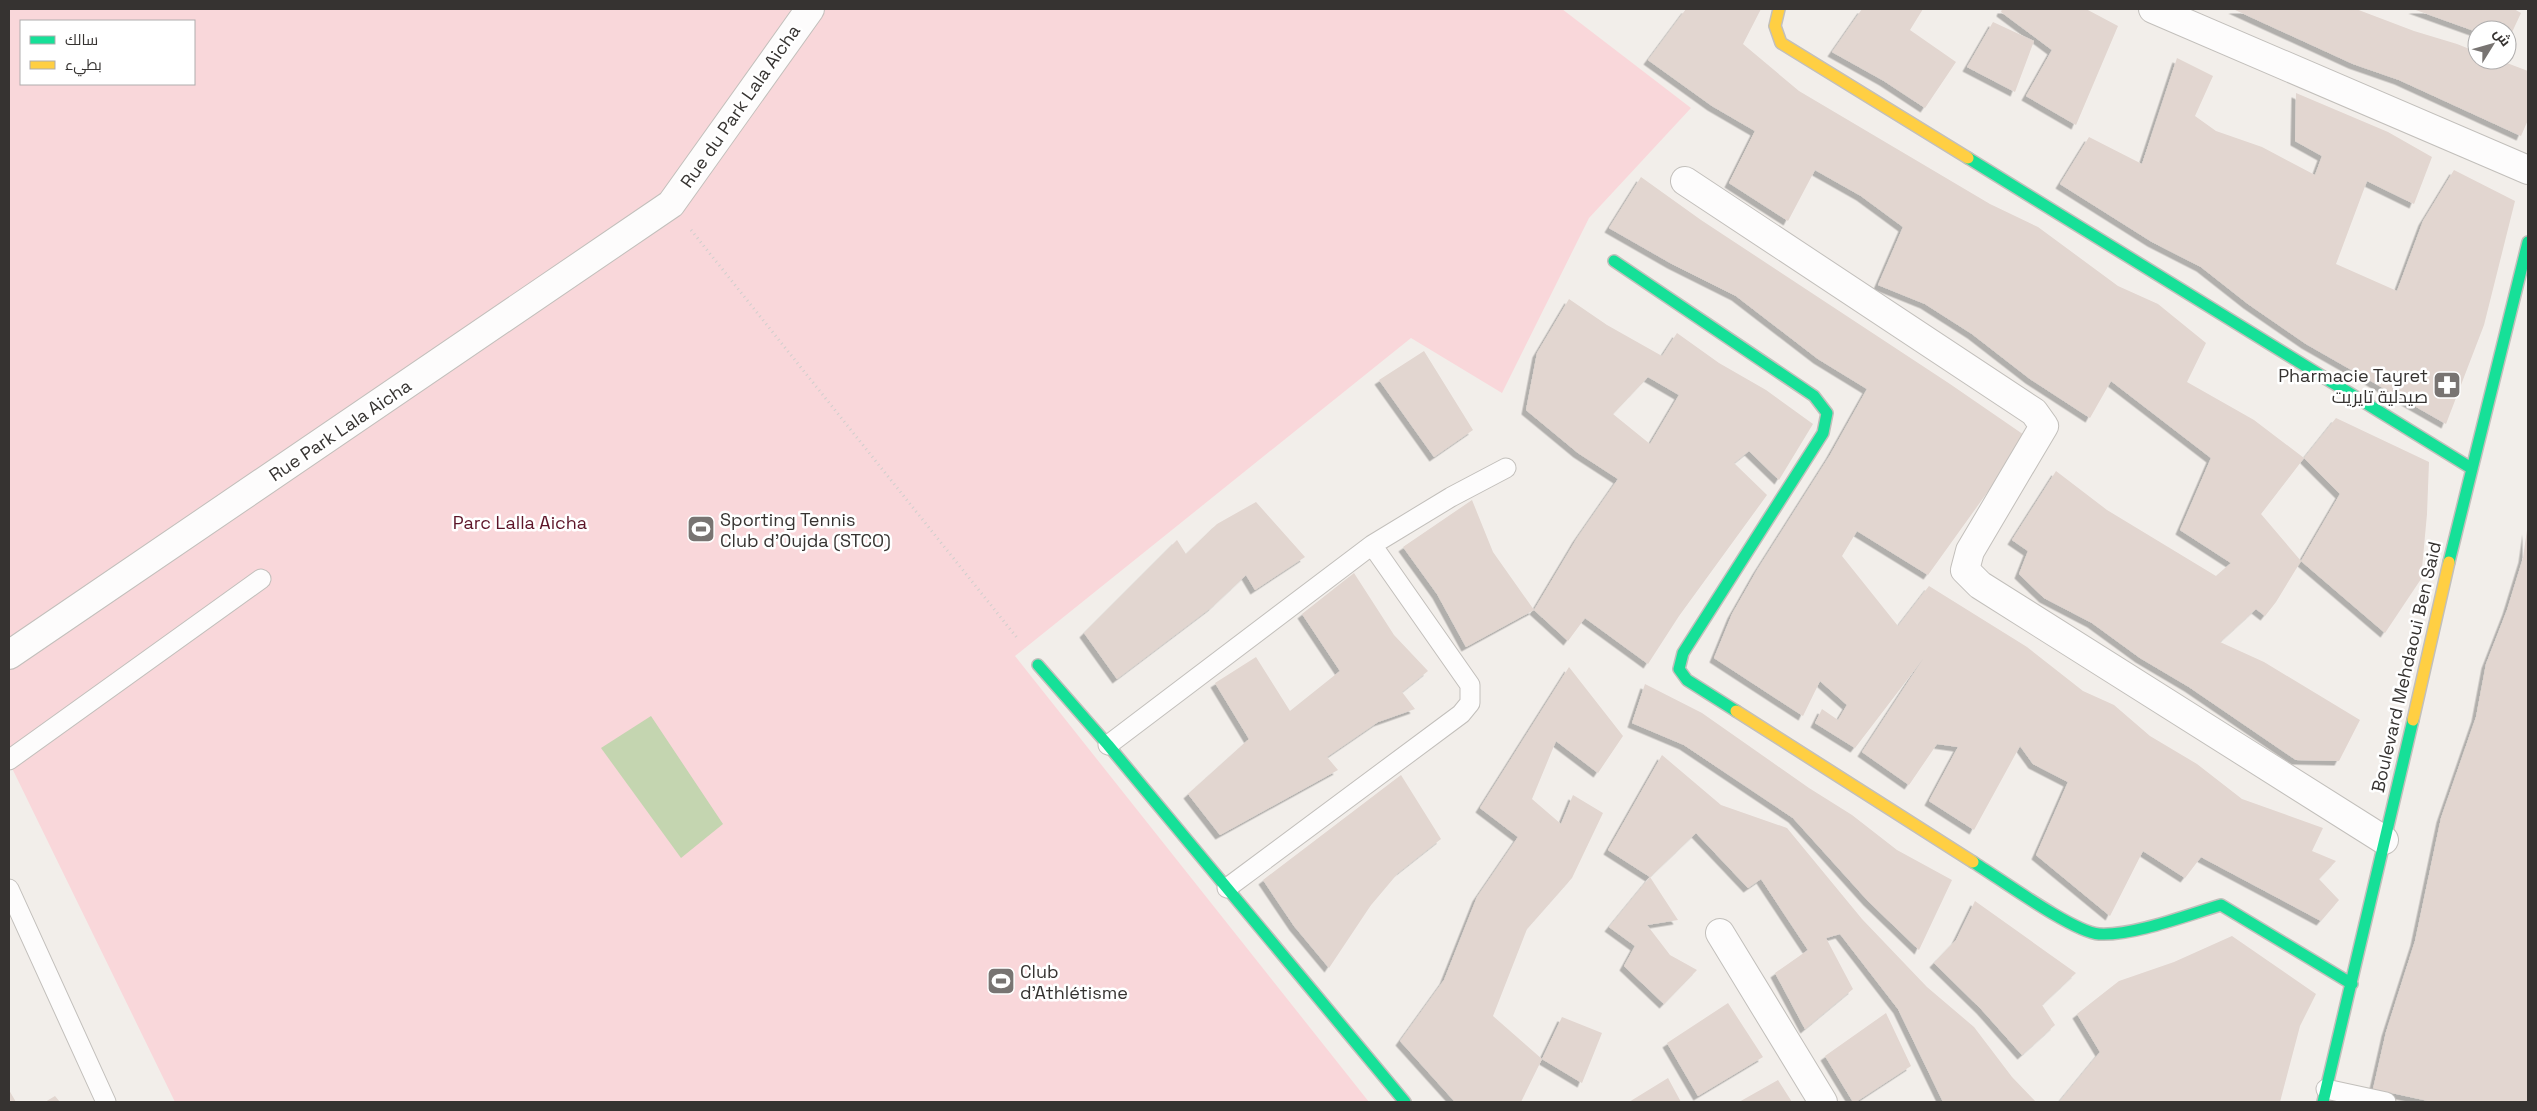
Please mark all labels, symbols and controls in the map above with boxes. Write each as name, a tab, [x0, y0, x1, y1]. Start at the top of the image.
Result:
legend	[20, 20, 195, 85]
street label: Rue du Park Lala Aicha	[675, 20, 805, 192]
north arrow	[2467, 20, 2517, 70]
text: ش	[2490, 25, 2515, 50]
text: سالك	[65, 30, 98, 49]
text: بطيء	[65, 55, 102, 77]
place label: Pharmacie Tayret صيدلية تايريت	[2278, 364, 2428, 408]
pharmacy icon: Pharmacie Tayret صيدلية تايريت	[2432, 370, 2462, 400]
street label: Rue Park Lala Aicha	[264, 374, 416, 486]
place label: Sporting Tennis Club d'Oujda (STCO)	[720, 508, 891, 552]
park label: Parc Lalla Aicha	[453, 511, 587, 534]
sports icon: Sporting Tennis Club d'Oujda (STCO)	[686, 514, 716, 544]
street label: Boulevard Mehdaoui Ben Said	[2366, 539, 2446, 795]
place label: Club d'Athlétisme	[1020, 960, 1128, 1004]
sports icon: Club d'Athlétisme	[986, 966, 1016, 996]

